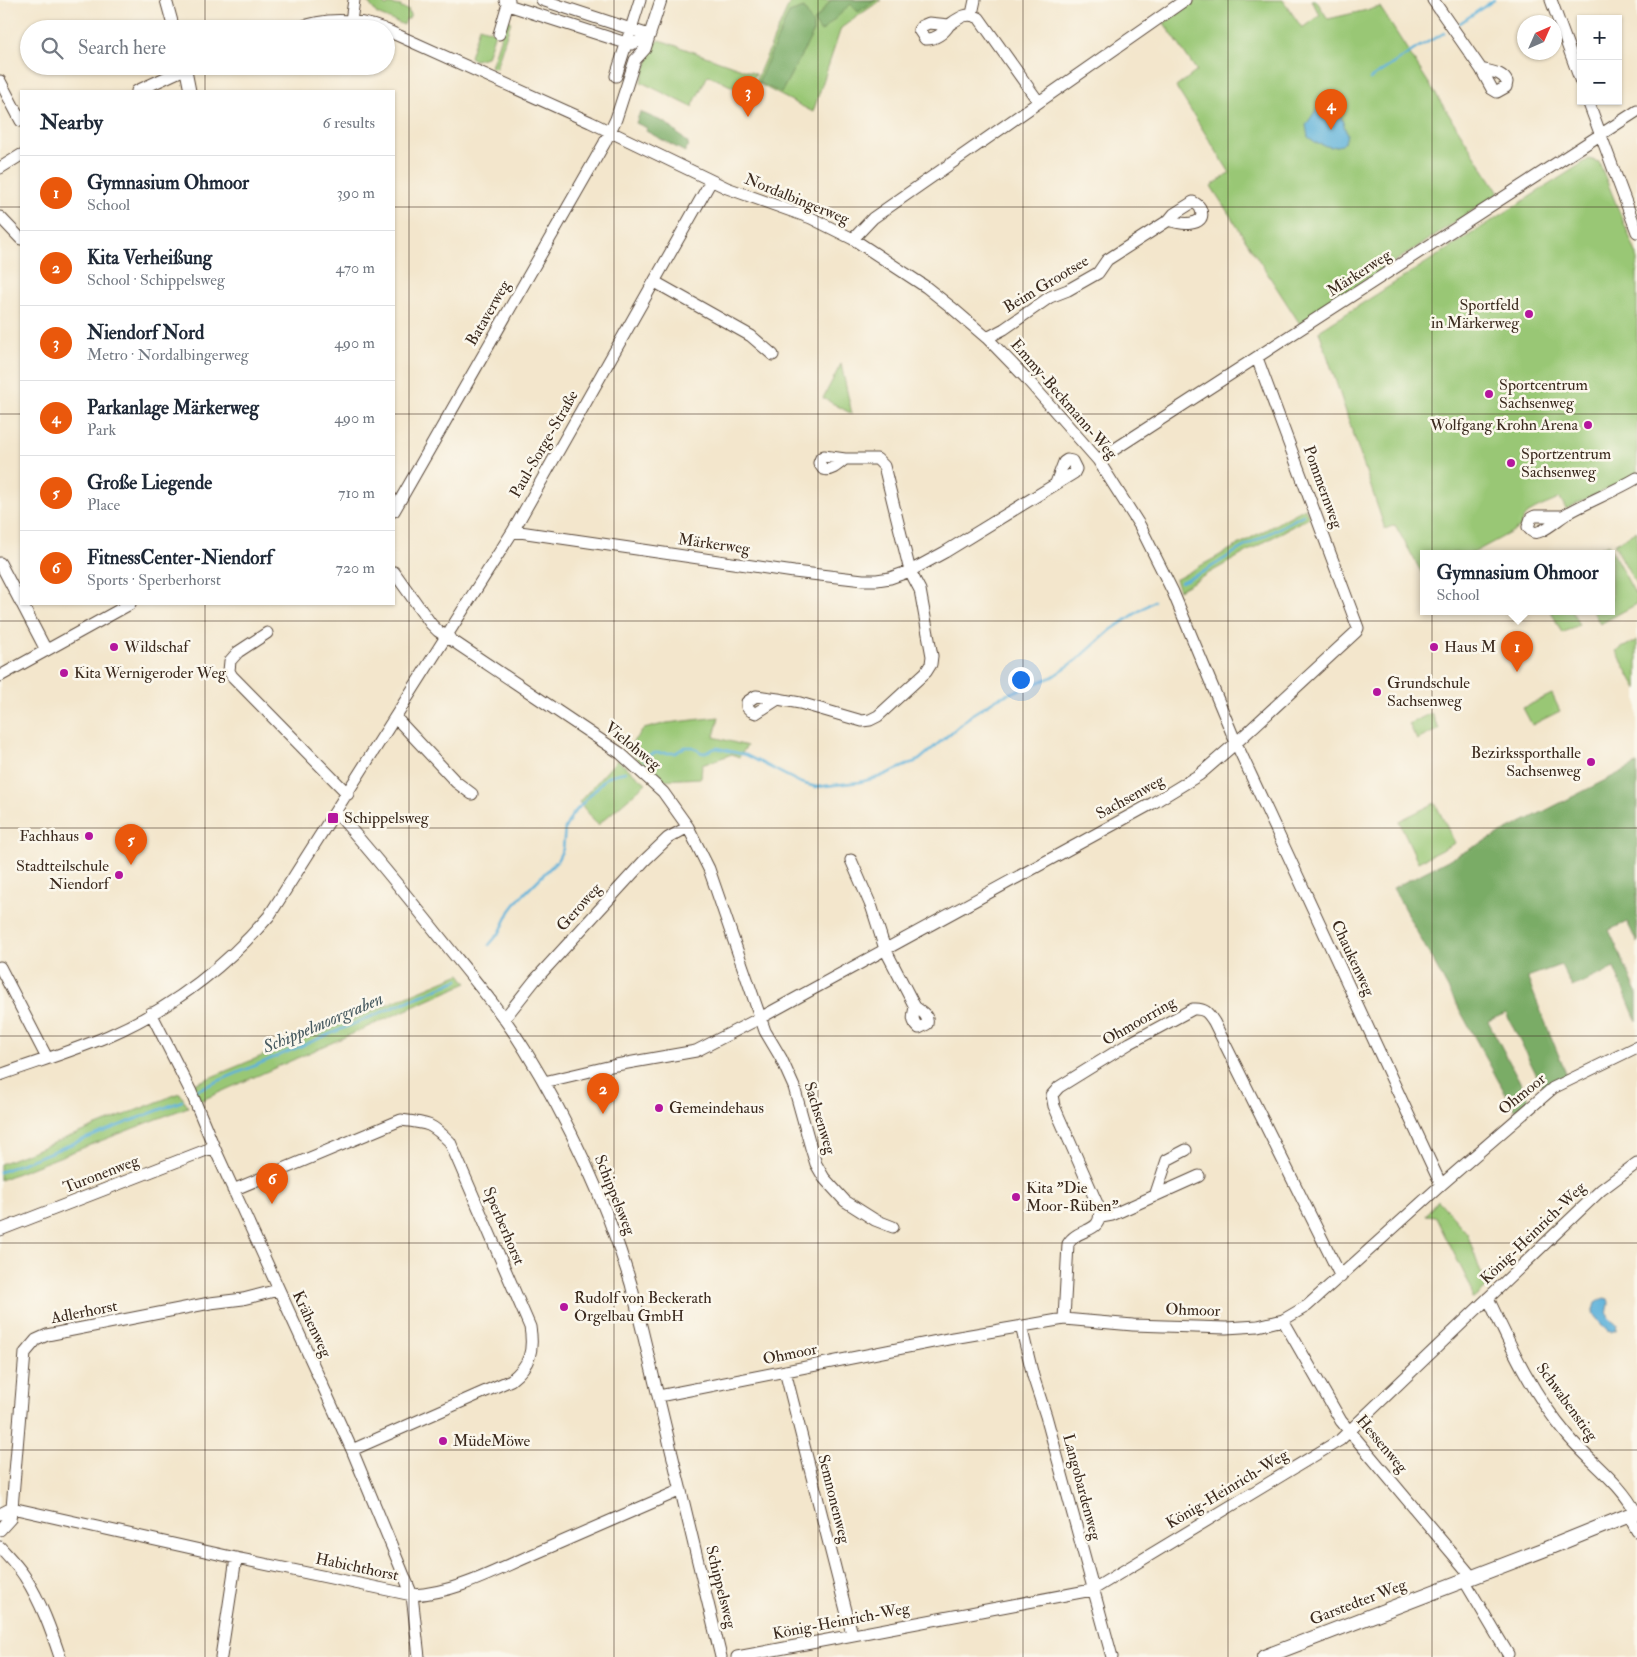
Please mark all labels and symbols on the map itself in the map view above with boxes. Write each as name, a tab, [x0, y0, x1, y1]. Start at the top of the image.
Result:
north arrow	[1517, 15, 1562, 60]
pin: 3	[732, 76, 764, 117]
pin: 4	[1315, 89, 1347, 130]
street label: Nordalbingerweg	[742, 169, 853, 230]
street label: Märkerweg	[1323, 244, 1396, 301]
street label: Beim Grootsee	[1000, 251, 1093, 317]
street label: Bataverweg	[461, 276, 515, 349]
place label: Sportfeld in Märkerweg	[1431, 295, 1520, 333]
marker: Sportfeld in Märkerweg	[1523, 308, 1535, 320]
street label: Emmy-Beckmann-Weg	[1006, 335, 1122, 464]
place label: Sportcentrum Sachsenweg	[1499, 375, 1589, 413]
street label: Paul-Sorge-Straße	[505, 387, 583, 501]
marker: Sportcentrum Sachsenweg	[1483, 388, 1495, 400]
place label: Wolfgang Krohn Arena	[1429, 415, 1578, 435]
marker: Wolfgang Krohn Arena	[1582, 419, 1594, 431]
street label: Pommernweg	[1299, 443, 1348, 532]
place label: Sportzentrum Sachsenweg	[1521, 444, 1612, 482]
marker: Sportzentrum Sachsenweg	[1505, 457, 1517, 469]
street label: Märkerweg	[677, 529, 752, 559]
pin: 1	[1501, 631, 1533, 672]
place label: Wildschaf	[123, 637, 191, 657]
place label: Haus M	[1444, 637, 1496, 657]
marker: Wildschaf	[108, 641, 120, 653]
marker: Haus M	[1428, 641, 1440, 653]
place label: Kita Wernigeroder Weg	[74, 663, 227, 683]
marker: Kita Wernigeroder Weg	[58, 667, 70, 679]
your location	[1008, 667, 1034, 693]
place label: Grundschule Sachsenweg	[1387, 673, 1470, 711]
marker: Grundschule Sachsenweg	[1371, 686, 1383, 698]
street label: Vielohweg	[601, 717, 666, 775]
place label: Bezirkssporthalle Sachsenweg	[1471, 743, 1582, 781]
marker: Bezirkssporthalle Sachsenweg	[1585, 756, 1597, 768]
street label: Sachsenweg	[1092, 770, 1169, 824]
place label: Schippelsweg	[344, 808, 430, 829]
marker: Schippelsweg	[326, 811, 340, 825]
pin: 5	[115, 824, 147, 865]
place label: Fachhaus	[19, 826, 79, 846]
marker: Fachhaus	[83, 830, 95, 842]
place label: Stadtteilschule Niendorf	[16, 856, 112, 894]
marker: Stadtteilschule Niendorf	[113, 869, 125, 881]
street label: Geroweg	[552, 878, 607, 935]
street label: Chaukenweg	[1327, 917, 1380, 1000]
water label: Schippelmoorgraben	[258, 987, 387, 1059]
street label: Ohmoorring	[1099, 991, 1180, 1050]
street label: Ohmoor	[1494, 1069, 1550, 1119]
pin: 2	[587, 1073, 619, 1114]
street label: Sachsenweg	[799, 1079, 841, 1158]
place label: Gemeindehaus	[669, 1098, 764, 1118]
marker: Gemeindehaus	[653, 1102, 665, 1114]
street label: Turonenweg	[60, 1150, 143, 1198]
street label: Schippelsweg	[589, 1152, 641, 1239]
pin: 6	[256, 1163, 288, 1204]
street label: König-Heinrich-Weg	[1476, 1177, 1591, 1288]
place label: Kita "Die Moor-Rüben"	[1026, 1178, 1119, 1216]
street label: Sperberhorst	[478, 1184, 529, 1268]
marker: Kita "Die Moor-Rüben"	[1010, 1191, 1022, 1203]
street label: Krähenweg	[288, 1288, 337, 1361]
place label: Rudolf von Beckerath Orgelbau GmbH	[574, 1288, 712, 1326]
street label: Adlerhorst	[48, 1296, 119, 1328]
street label: Ohmoor	[1165, 1299, 1221, 1321]
marker: Rudolf von Beckerath Orgelbau GmbH	[558, 1301, 570, 1313]
street label: Ohmoor	[761, 1339, 819, 1369]
street label: Schwabenstieg	[1532, 1359, 1603, 1446]
street label: Hessenweg	[1352, 1411, 1413, 1478]
place label: MüdeMöwe	[453, 1431, 531, 1451]
street label: Langobardenweg	[1058, 1432, 1106, 1543]
marker: MüdeMöwe	[437, 1435, 449, 1447]
street label: König-Heinrich-Weg	[1162, 1444, 1293, 1533]
street label: Semnonenweg	[813, 1452, 855, 1547]
street label: Schippelsweg	[700, 1543, 741, 1632]
street label: Habichthorst	[314, 1548, 400, 1586]
street label: Garstedter Weg	[1307, 1574, 1410, 1630]
street label: König-Heinrich-Weg	[771, 1598, 912, 1644]

